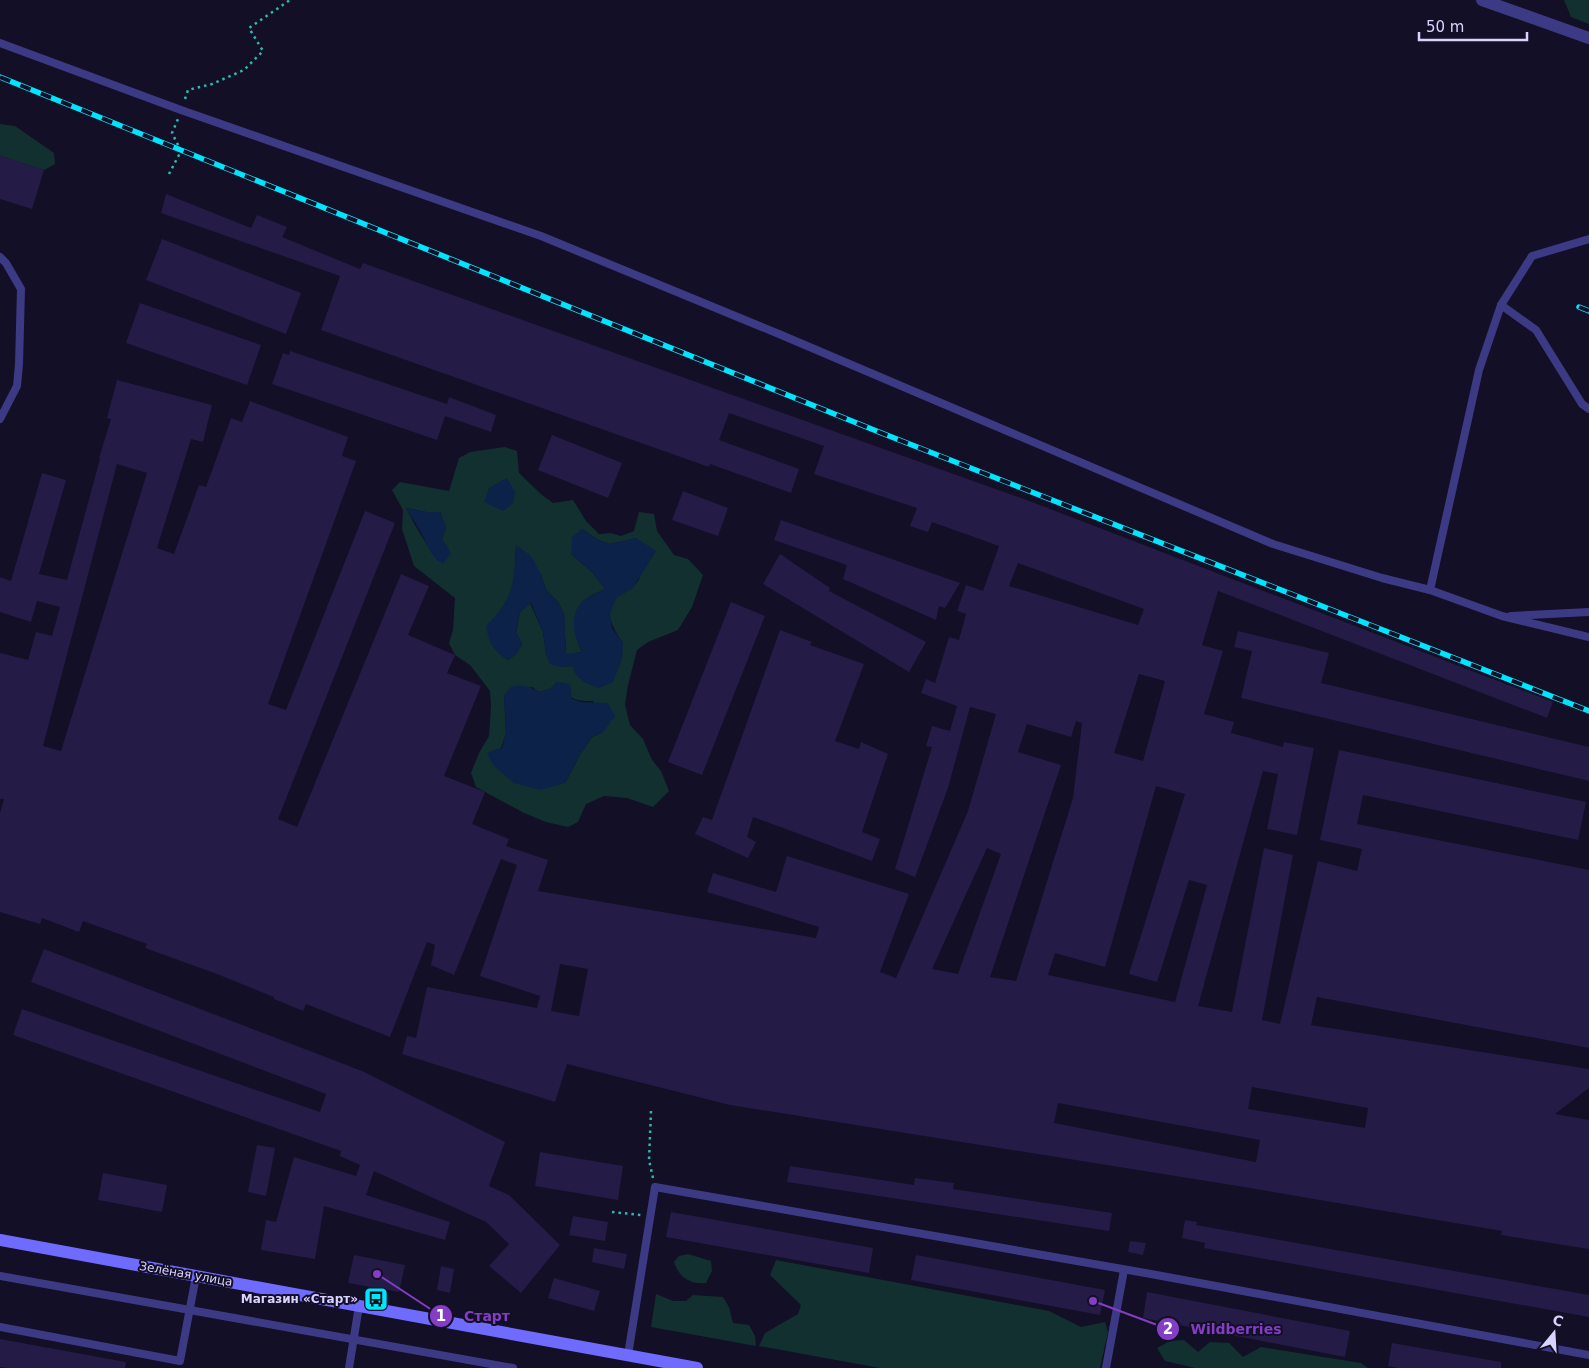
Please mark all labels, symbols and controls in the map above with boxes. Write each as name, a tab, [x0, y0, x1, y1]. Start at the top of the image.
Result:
scale bar	[1419, 10, 1526, 42]
text: 50 m	[1426, 18, 1464, 36]
street label: Зелёная улица	[138, 1259, 234, 1289]
bus stop icon: Магазин «Старт»	[363, 1286, 389, 1312]
place label: Магазин «Старт»	[241, 1292, 358, 1306]
callout: Старт	[429, 1302, 520, 1331]
text: 1	[436, 1307, 446, 1325]
text: Старт	[464, 1308, 511, 1324]
north arrow	[1529, 1308, 1579, 1358]
text: С	[1551, 1311, 1565, 1330]
callout: Wildberries	[1155, 1314, 1291, 1343]
text: 2	[1163, 1320, 1173, 1338]
text: Wildberries	[1190, 1321, 1282, 1337]

